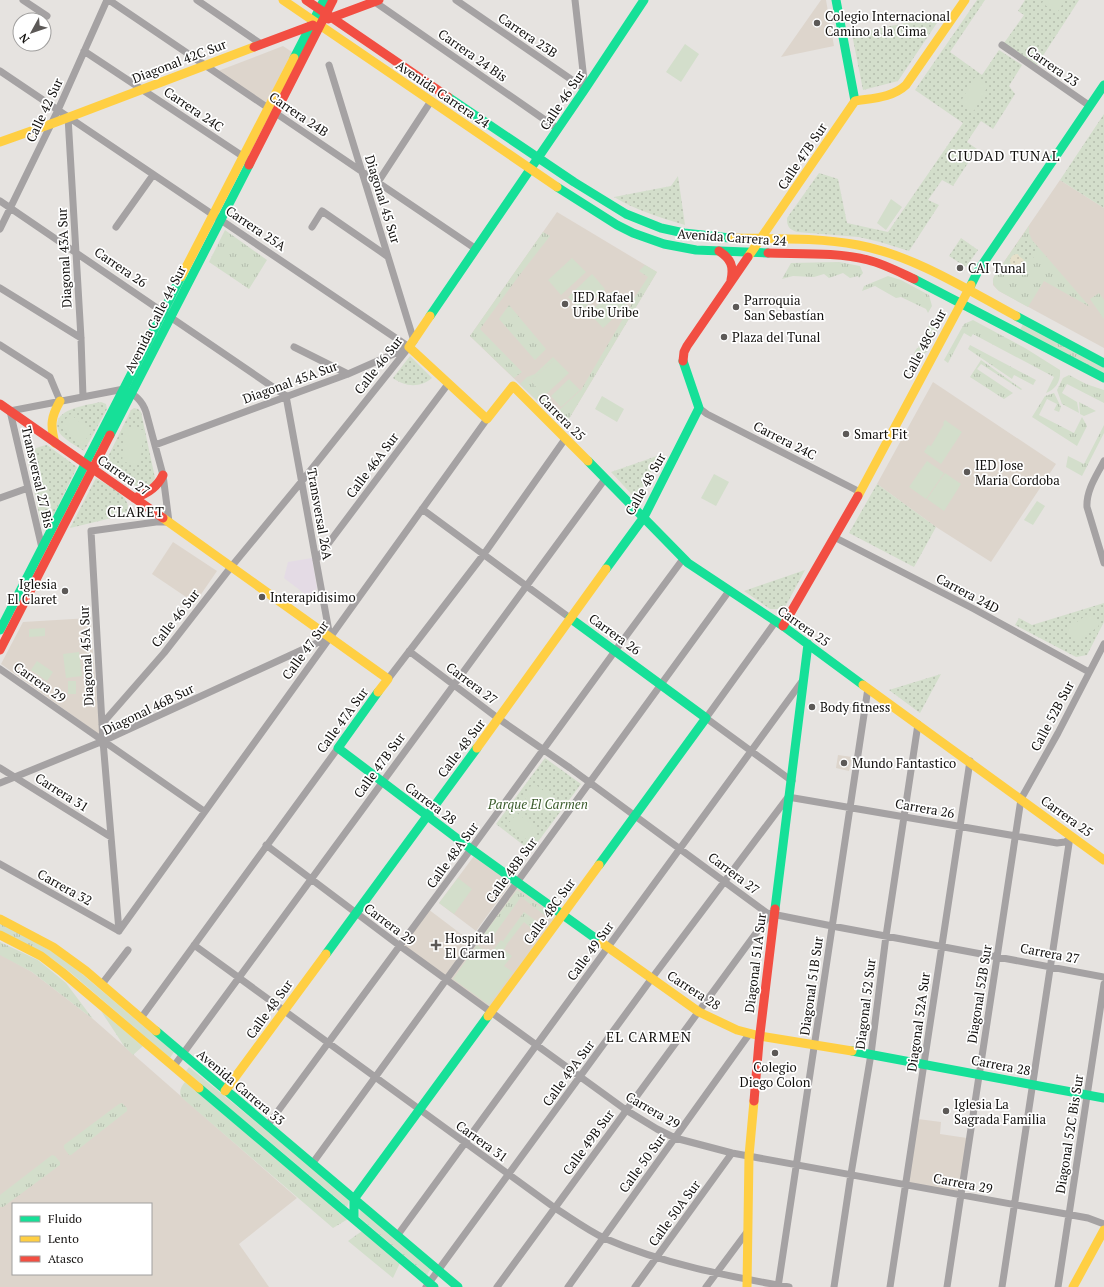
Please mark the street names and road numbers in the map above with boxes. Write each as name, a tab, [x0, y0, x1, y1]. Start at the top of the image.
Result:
street label: Carrera 23B	[495, 9, 561, 61]
street label: Carrera 24 Bis	[435, 24, 511, 86]
street label: Diagonal 42C Sur	[129, 35, 229, 87]
street label: Carrera 23	[1023, 41, 1083, 91]
street label: Avenida Carrera 24	[393, 56, 493, 132]
street label: Calle 46 Sur	[535, 66, 589, 134]
street label: Calle 42 Sur	[21, 75, 67, 145]
street label: Carrera 24C	[161, 82, 227, 136]
street label: Carrera 24B	[266, 88, 332, 140]
street label: Calle 47B Sur	[773, 119, 831, 193]
street label: Diagonal 45 Sur	[361, 153, 405, 245]
street label: Carrera 25A	[222, 201, 290, 255]
street label: Diagonal 43A Sur	[52, 208, 76, 308]
street label: Avenida Carrera 24	[677, 224, 787, 250]
street label: Carrera 26	[91, 243, 151, 291]
street label: Avenida Calle 44 Sur	[120, 262, 190, 376]
street label: Calle 48C Sur	[898, 306, 950, 382]
street label: Calle 46 Sur	[350, 332, 406, 398]
street label: Diagonal 45A Sur	[240, 356, 340, 408]
street label: Carrera 25	[534, 389, 590, 445]
street label: Carrera 24C	[750, 416, 820, 464]
street label: Transversal 27 Bis	[18, 424, 58, 530]
street label: Calle 46A Sur	[341, 429, 403, 501]
street label: Carrera 27	[94, 450, 154, 500]
street label: Calle 48 Sur	[620, 450, 670, 518]
street label: Transversal 26A	[303, 467, 337, 561]
street label: Carrera 24D	[933, 569, 1003, 617]
street label: Calle 46 Sur	[147, 585, 203, 651]
street label: Carrera 25	[774, 601, 834, 651]
street label: Diagonal 45A Sur	[74, 606, 98, 706]
street label: Carrera 26	[585, 609, 645, 659]
street label: Calle 47 Sur	[277, 617, 333, 683]
street label: Carrera 29	[10, 657, 70, 707]
street label: Carrera 27	[443, 658, 501, 708]
street label: Calle 52B Sur	[1026, 678, 1078, 754]
street label: Diagonal 46B Sur	[99, 679, 197, 739]
street label: Calle 47A Sur	[312, 684, 372, 756]
street label: Calle 48 Sur	[433, 715, 489, 781]
street label: Calle 47B Sur	[349, 729, 409, 801]
street label: Carrera 31	[32, 768, 92, 816]
street label: Carrera 28	[402, 778, 460, 828]
street label: Carrera 25	[1037, 791, 1097, 841]
street label: Carrera 26	[894, 794, 956, 822]
street label: Calle 48A Sur	[422, 818, 482, 892]
street label: Calle 48B Sur	[481, 834, 541, 906]
street label: Carrera 27	[705, 848, 763, 898]
street label: Carrera 32	[34, 865, 96, 909]
street label: Calle 48C Sur	[519, 874, 579, 948]
street label: Carrera 29	[361, 899, 419, 949]
street label: Diagonal 51A Sur	[740, 912, 770, 1014]
street label: Calle 49 Sur	[562, 918, 618, 984]
street label: Diagonal 51B Sur	[795, 935, 827, 1037]
street label: Carrera 27	[1019, 938, 1081, 968]
street label: Diagonal 52B Sur	[962, 943, 996, 1045]
street label: Diagonal 52 Sur	[850, 957, 880, 1051]
street label: Carrera 28	[664, 966, 724, 1014]
street label: Diagonal 52A Sur	[902, 971, 934, 1073]
street label: Calle 48 Sur	[241, 976, 297, 1042]
street label: Calle 49A Sur	[538, 1036, 598, 1110]
street label: Avenida Carrera 33	[193, 1045, 289, 1129]
street label: Carrera 28	[970, 1050, 1032, 1080]
street label: Diagonal 52C Bis Sur	[1051, 1073, 1087, 1195]
street label: Carrera 29	[622, 1087, 684, 1133]
street label: Calle 49B Sur	[558, 1106, 618, 1178]
street label: Carrera 31	[452, 1116, 512, 1166]
street label: Calle 50 Sur	[614, 1130, 670, 1196]
street label: Carrera 29	[932, 1168, 994, 1198]
street label: Calle 50A Sur	[644, 1176, 704, 1250]

